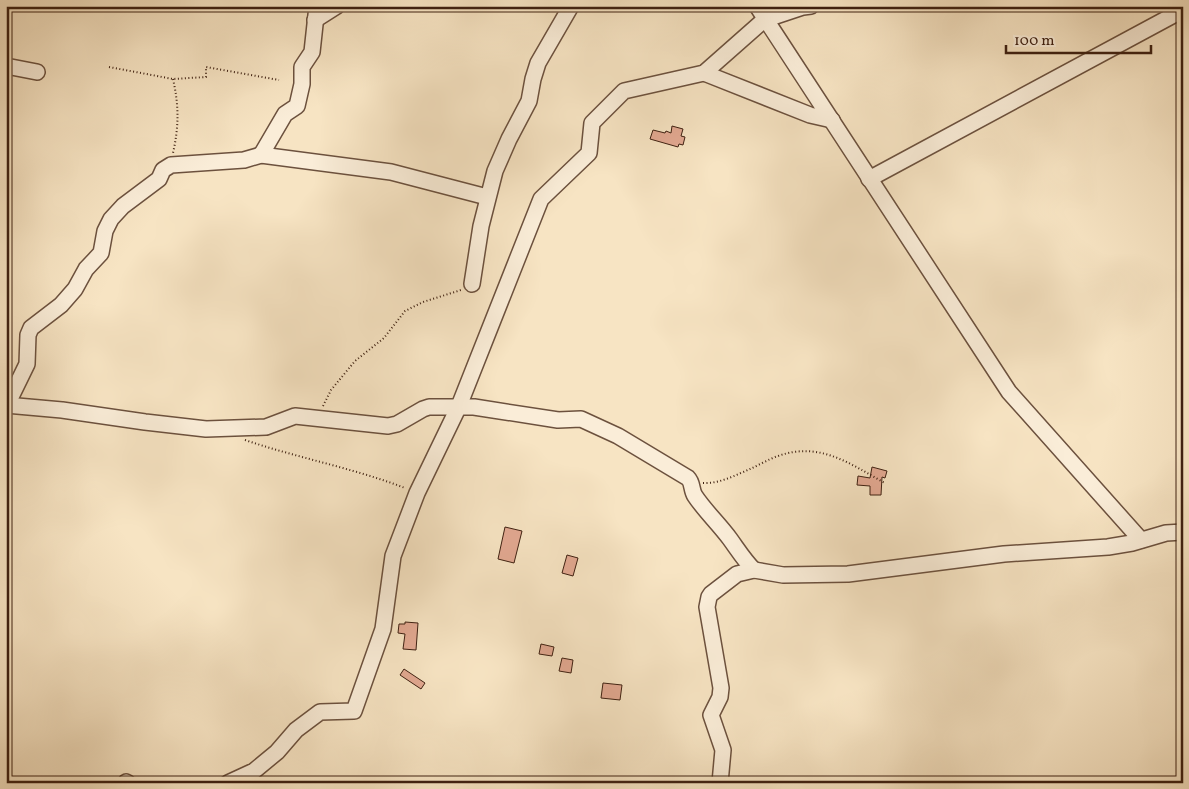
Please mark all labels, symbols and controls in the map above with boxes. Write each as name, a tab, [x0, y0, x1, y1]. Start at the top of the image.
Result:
scale bar	[1006, 22, 1152, 54]
text: 100 m	[1014, 31, 1054, 52]

